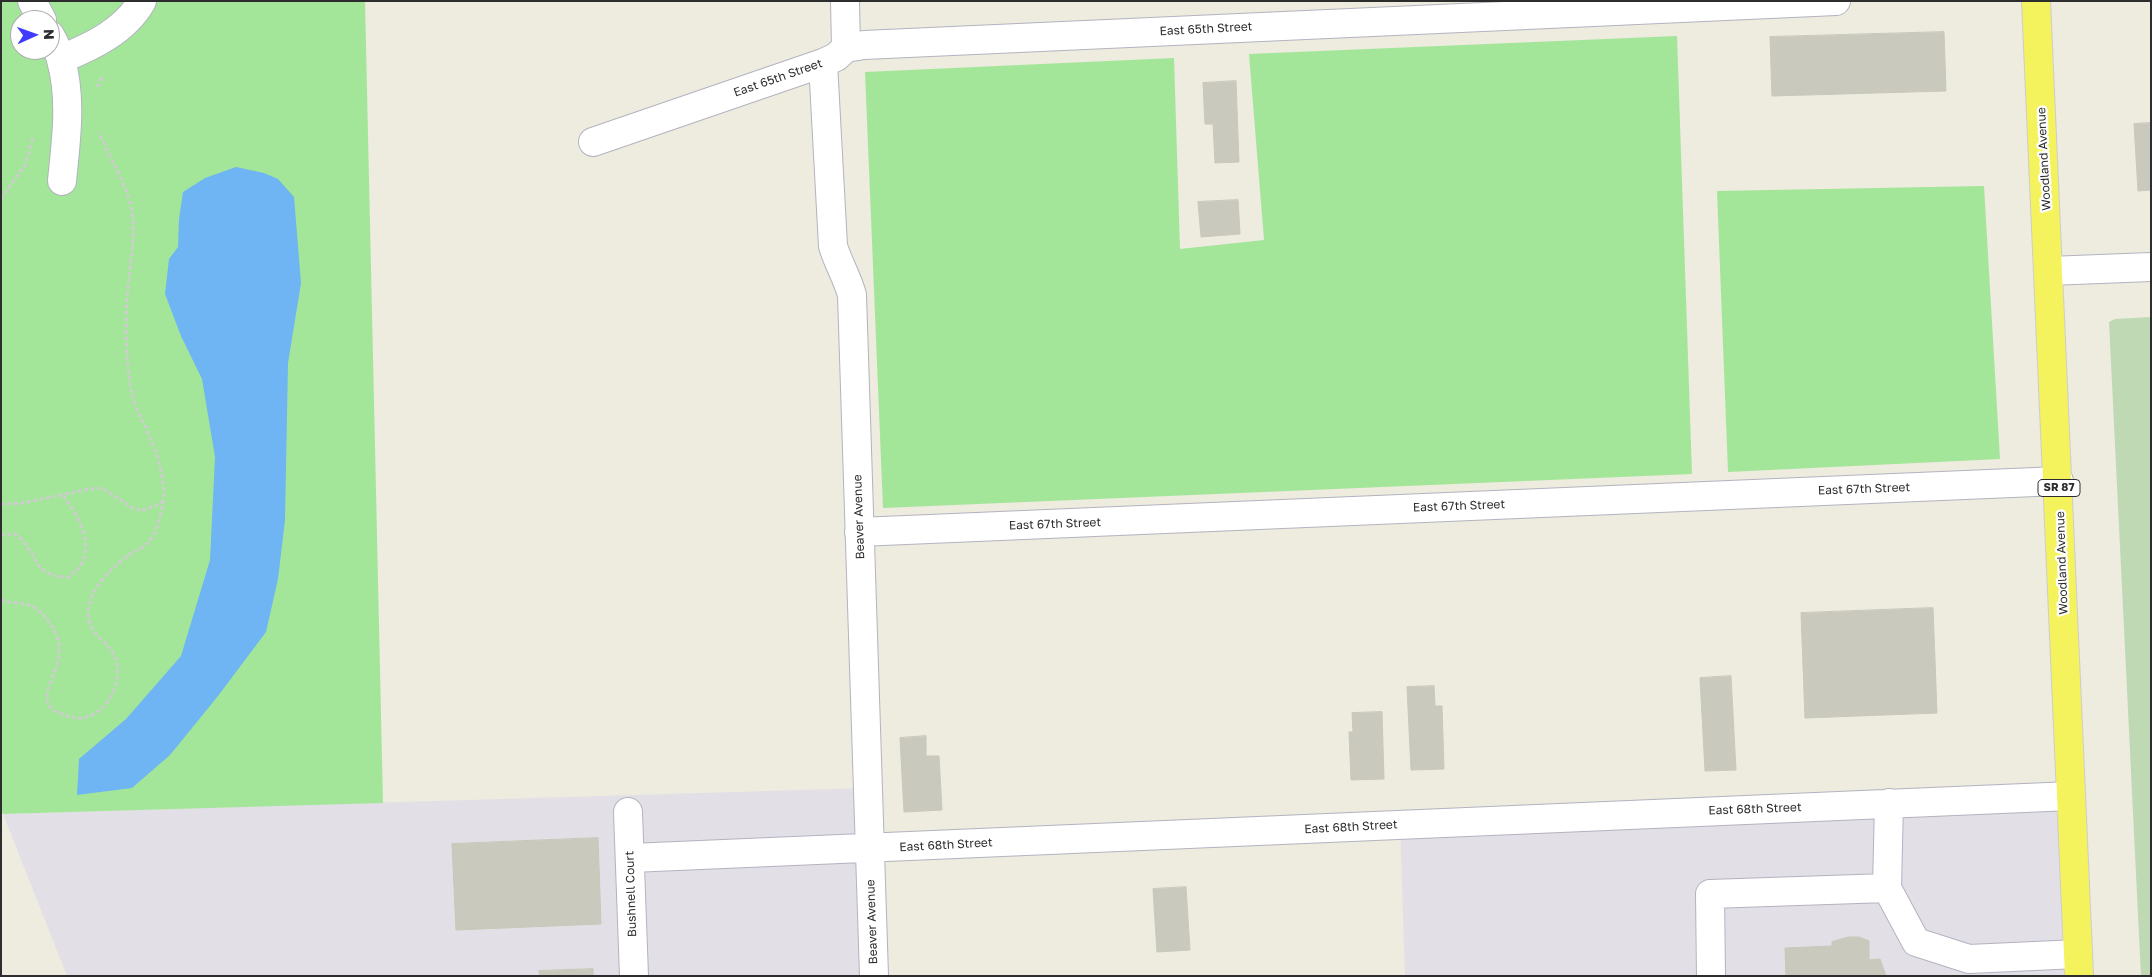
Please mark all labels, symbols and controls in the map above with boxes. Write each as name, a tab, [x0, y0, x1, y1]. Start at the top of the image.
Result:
north arrow	[10, 10, 60, 60]
street label: East 65th Street	[1159, 19, 1253, 39]
text: N	[41, 29, 58, 40]
street label: East 65th Street	[732, 56, 824, 100]
street label: Woodland Avenue	[2034, 107, 2054, 211]
street label: Beaver Avenue	[850, 474, 868, 560]
road number: SR 87	[2038, 479, 2080, 496]
street label: East 67th Street	[1818, 480, 1910, 498]
street label: East 67th Street	[1413, 497, 1505, 515]
street label: Woodland Avenue	[2053, 511, 2071, 615]
street label: East 67th Street	[1009, 515, 1101, 533]
street label: East 68th Street	[1708, 800, 1802, 818]
street label: East 68th Street	[1304, 817, 1398, 837]
street label: East 68th Street	[899, 835, 993, 855]
street label: Bushnell Court	[622, 851, 640, 937]
street label: Beaver Avenue	[863, 879, 881, 965]

